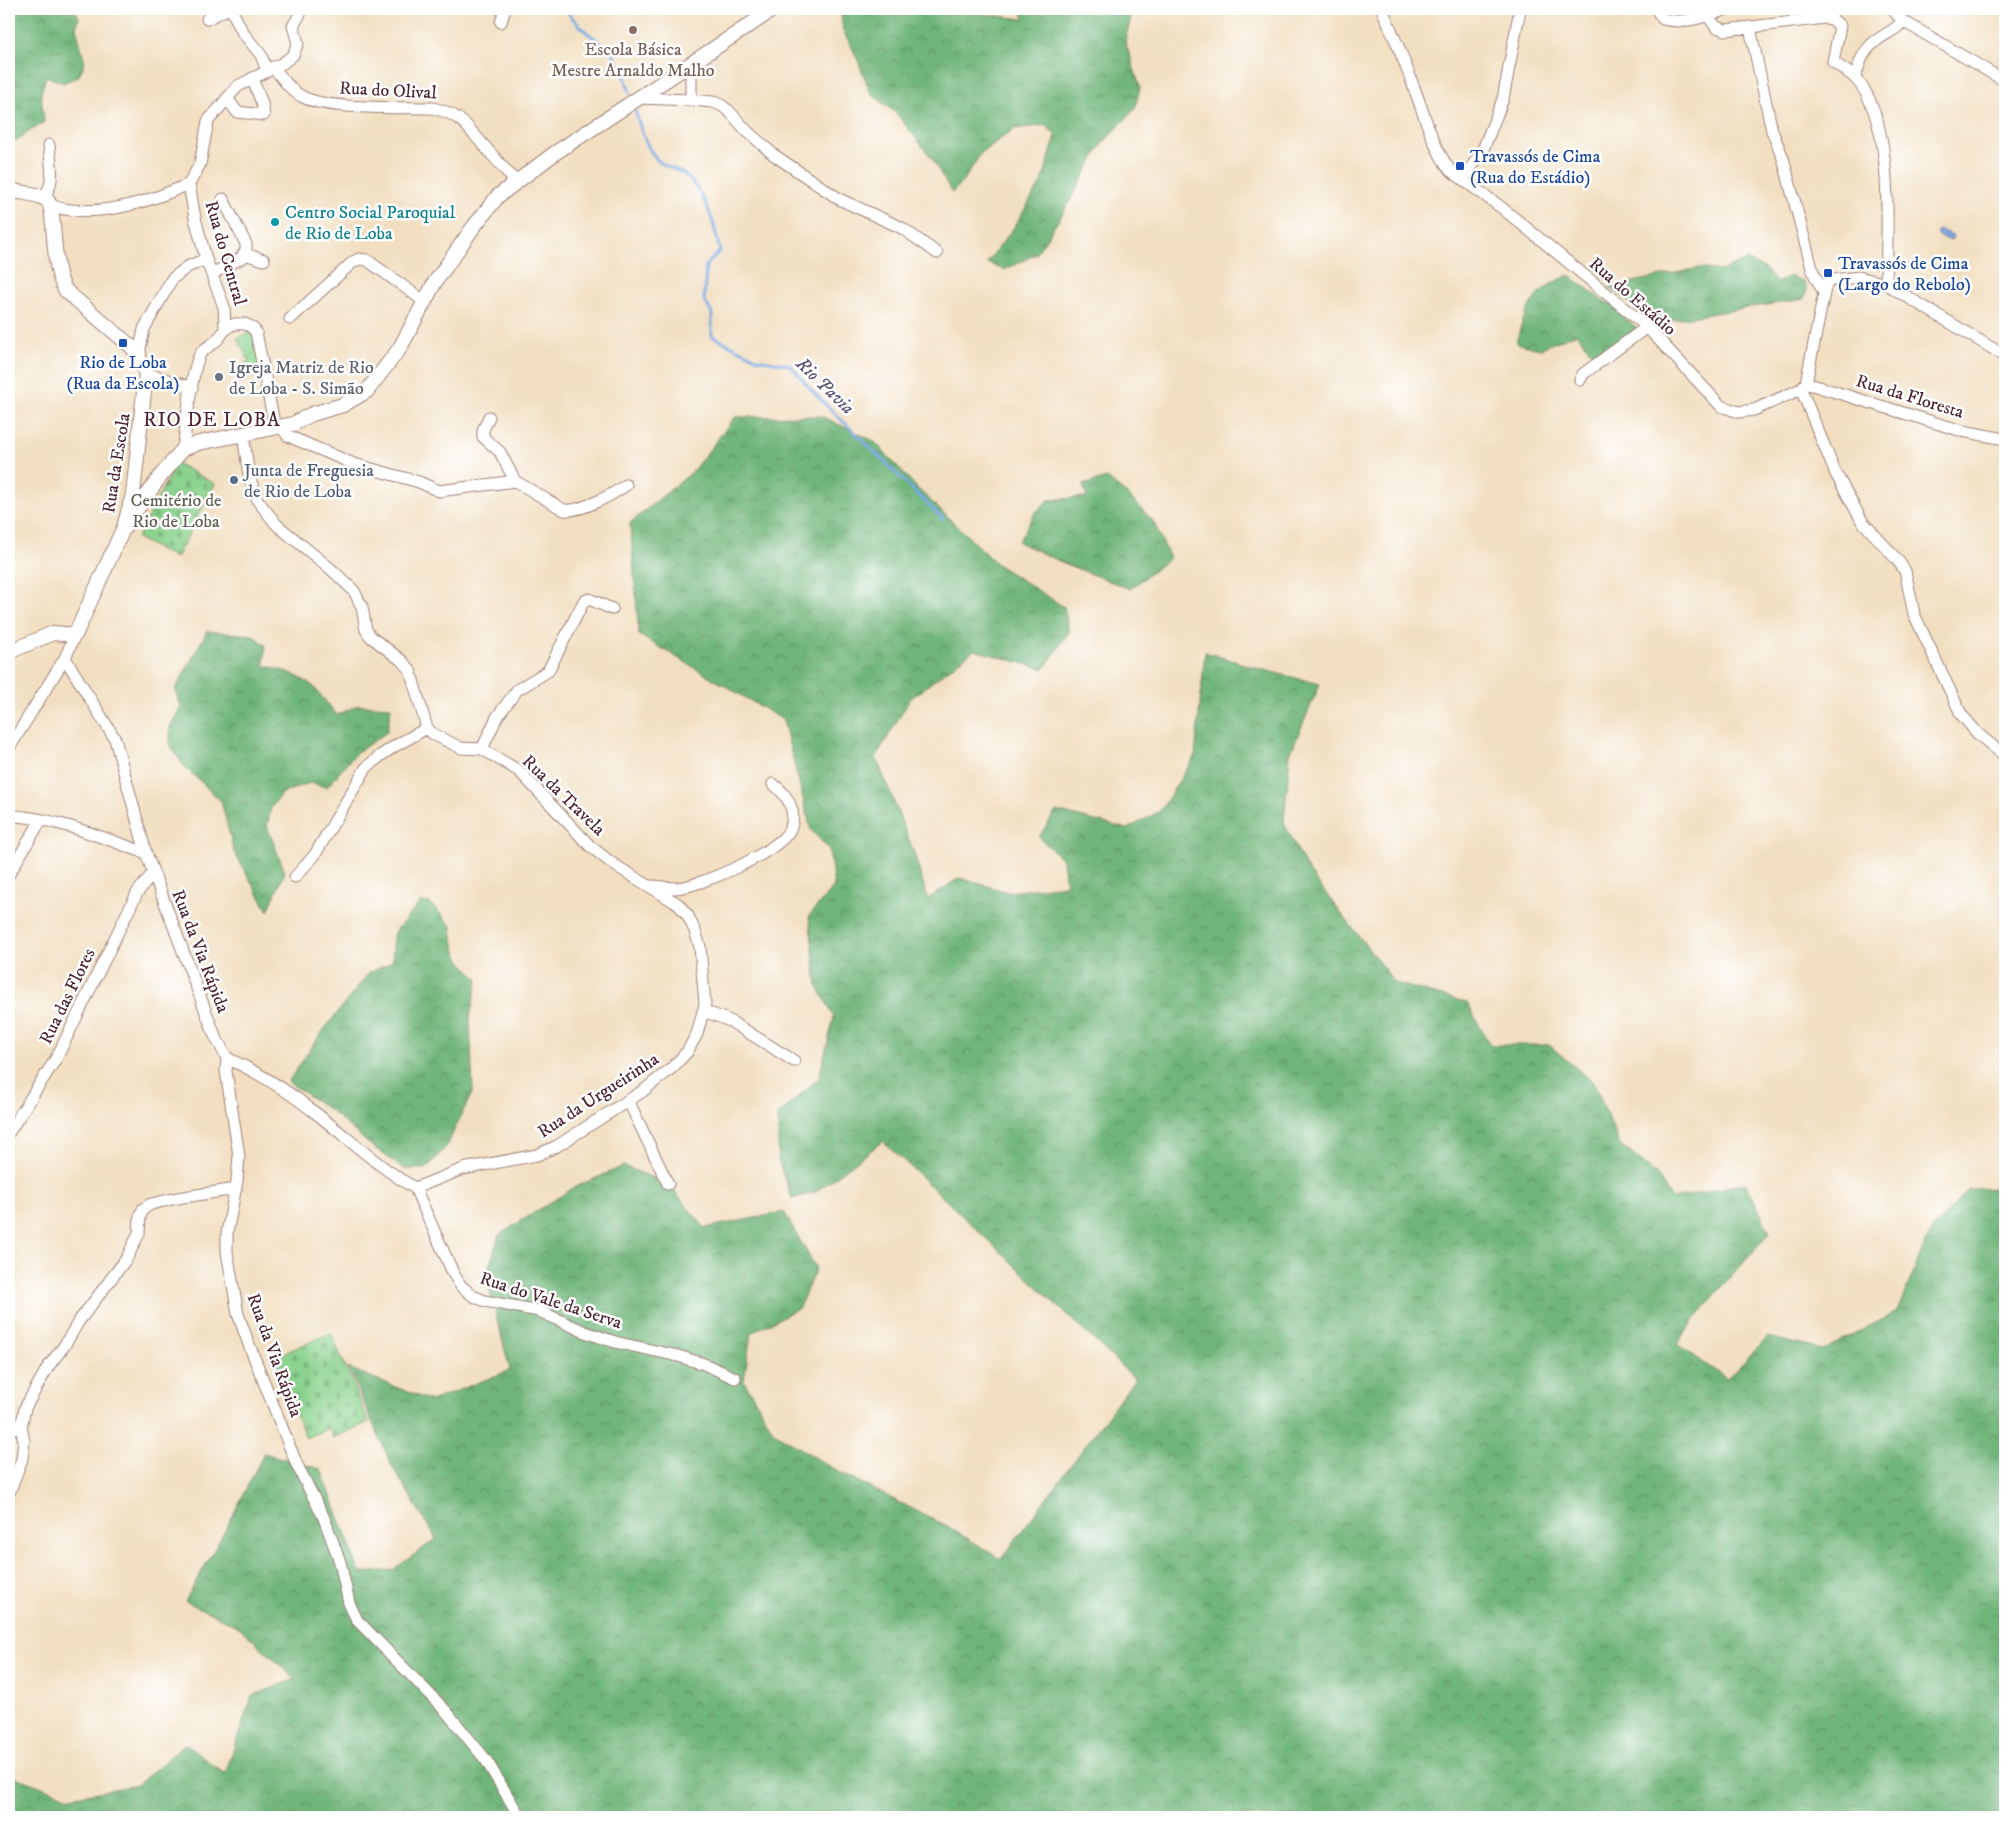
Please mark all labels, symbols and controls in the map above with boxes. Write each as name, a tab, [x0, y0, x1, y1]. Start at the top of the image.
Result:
marker: Escola Básica Mestre Arnaldo Malho	[627, 24, 639, 36]
place label: Escola Básica Mestre Arnaldo Malho	[551, 39, 715, 82]
street label: Rua do Olival	[339, 77, 438, 105]
place label: Travassós de Cima (Rua do Estádio)	[1470, 146, 1601, 189]
marker: Travassós de Cima (Rua do Estádio)	[1454, 160, 1466, 172]
street label: Rua do Central	[200, 198, 251, 309]
place label: Centro Social Paroquial de Rio de Loba	[285, 202, 456, 245]
marker: Centro Social Paroquial de Rio de Loba	[269, 216, 281, 228]
street label: Rua do Estádio	[1584, 253, 1681, 341]
place label: Travassós de Cima (Largo do Rebolo)	[1838, 253, 1971, 296]
marker: Travassós de Cima (Largo do Rebolo)	[1822, 267, 1834, 279]
marker: Rio de Loba (Rua da Escola)	[117, 337, 129, 349]
place label: Rio de Loba (Rua da Escola)	[67, 352, 179, 395]
water label: Rio Pavia	[790, 352, 859, 420]
place label: Igreja Matriz de Rio de Loba - S. Simão	[229, 357, 374, 400]
street label: Rua da Floresta	[1853, 370, 1966, 424]
marker: Igreja Matriz de Rio de Loba - S. Simão	[213, 371, 225, 383]
district label: RIO DE LOBA	[143, 408, 281, 433]
street label: Rua da Escola	[98, 411, 136, 515]
place label: Junta de Freguesia de Rio de Loba	[242, 460, 374, 503]
marker: Junta de Freguesia de Rio de Loba	[228, 474, 240, 486]
park label: Cemitério de Rio de Loba	[130, 490, 222, 533]
street label: Rua da Travela	[517, 751, 610, 841]
street label: Rua da Via Rápida	[167, 887, 234, 1016]
street label: Rua das Flores	[35, 945, 101, 1048]
street label: Rua da Urgueirinha	[534, 1048, 664, 1143]
street label: Rua do Vale da Serva	[477, 1268, 625, 1334]
street label: Rua da Via Rápida	[241, 1291, 307, 1421]

